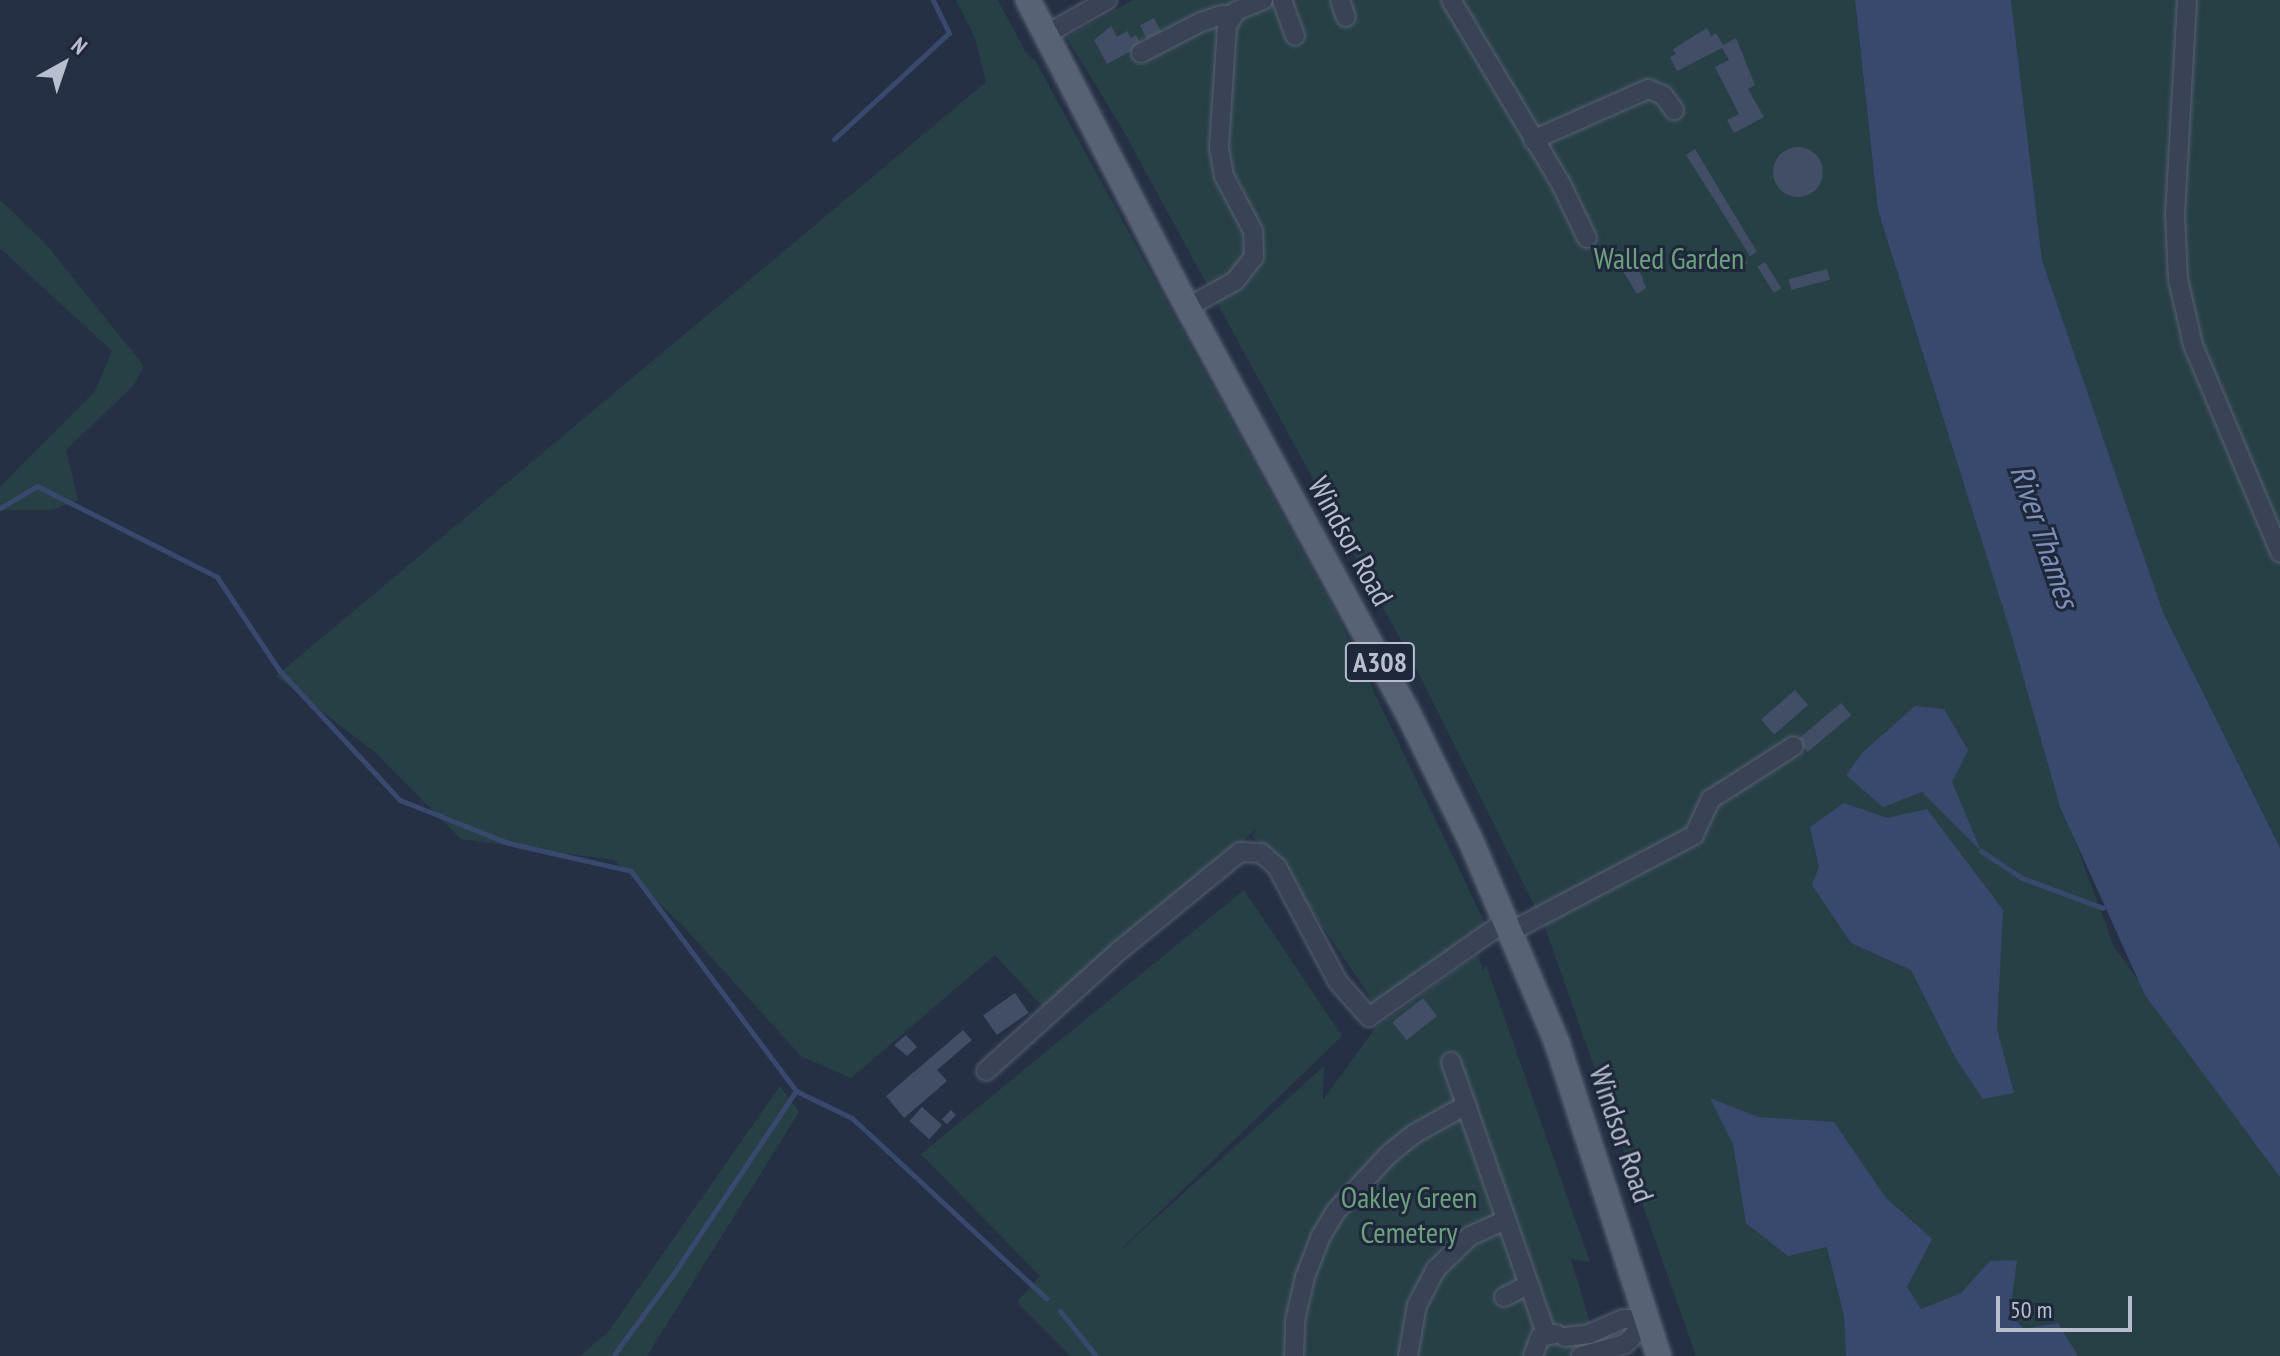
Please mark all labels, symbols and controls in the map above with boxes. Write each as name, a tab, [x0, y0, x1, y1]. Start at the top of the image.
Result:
north arrow	[24, 24, 104, 104]
text: N	[66, 31, 93, 60]
park label: Walled Garden	[1594, 240, 1744, 276]
water label: River Thames	[2003, 459, 2087, 613]
street label: Windsor Road	[1301, 470, 1401, 612]
road number: A308	[1344, 638, 1416, 686]
street label: Windsor Road	[1582, 1061, 1662, 1207]
park label: Oakley Green Cemetery	[1340, 1179, 1478, 1250]
scale bar	[2000, 1280, 2136, 1330]
text: 50 m	[2010, 1294, 2052, 1325]

